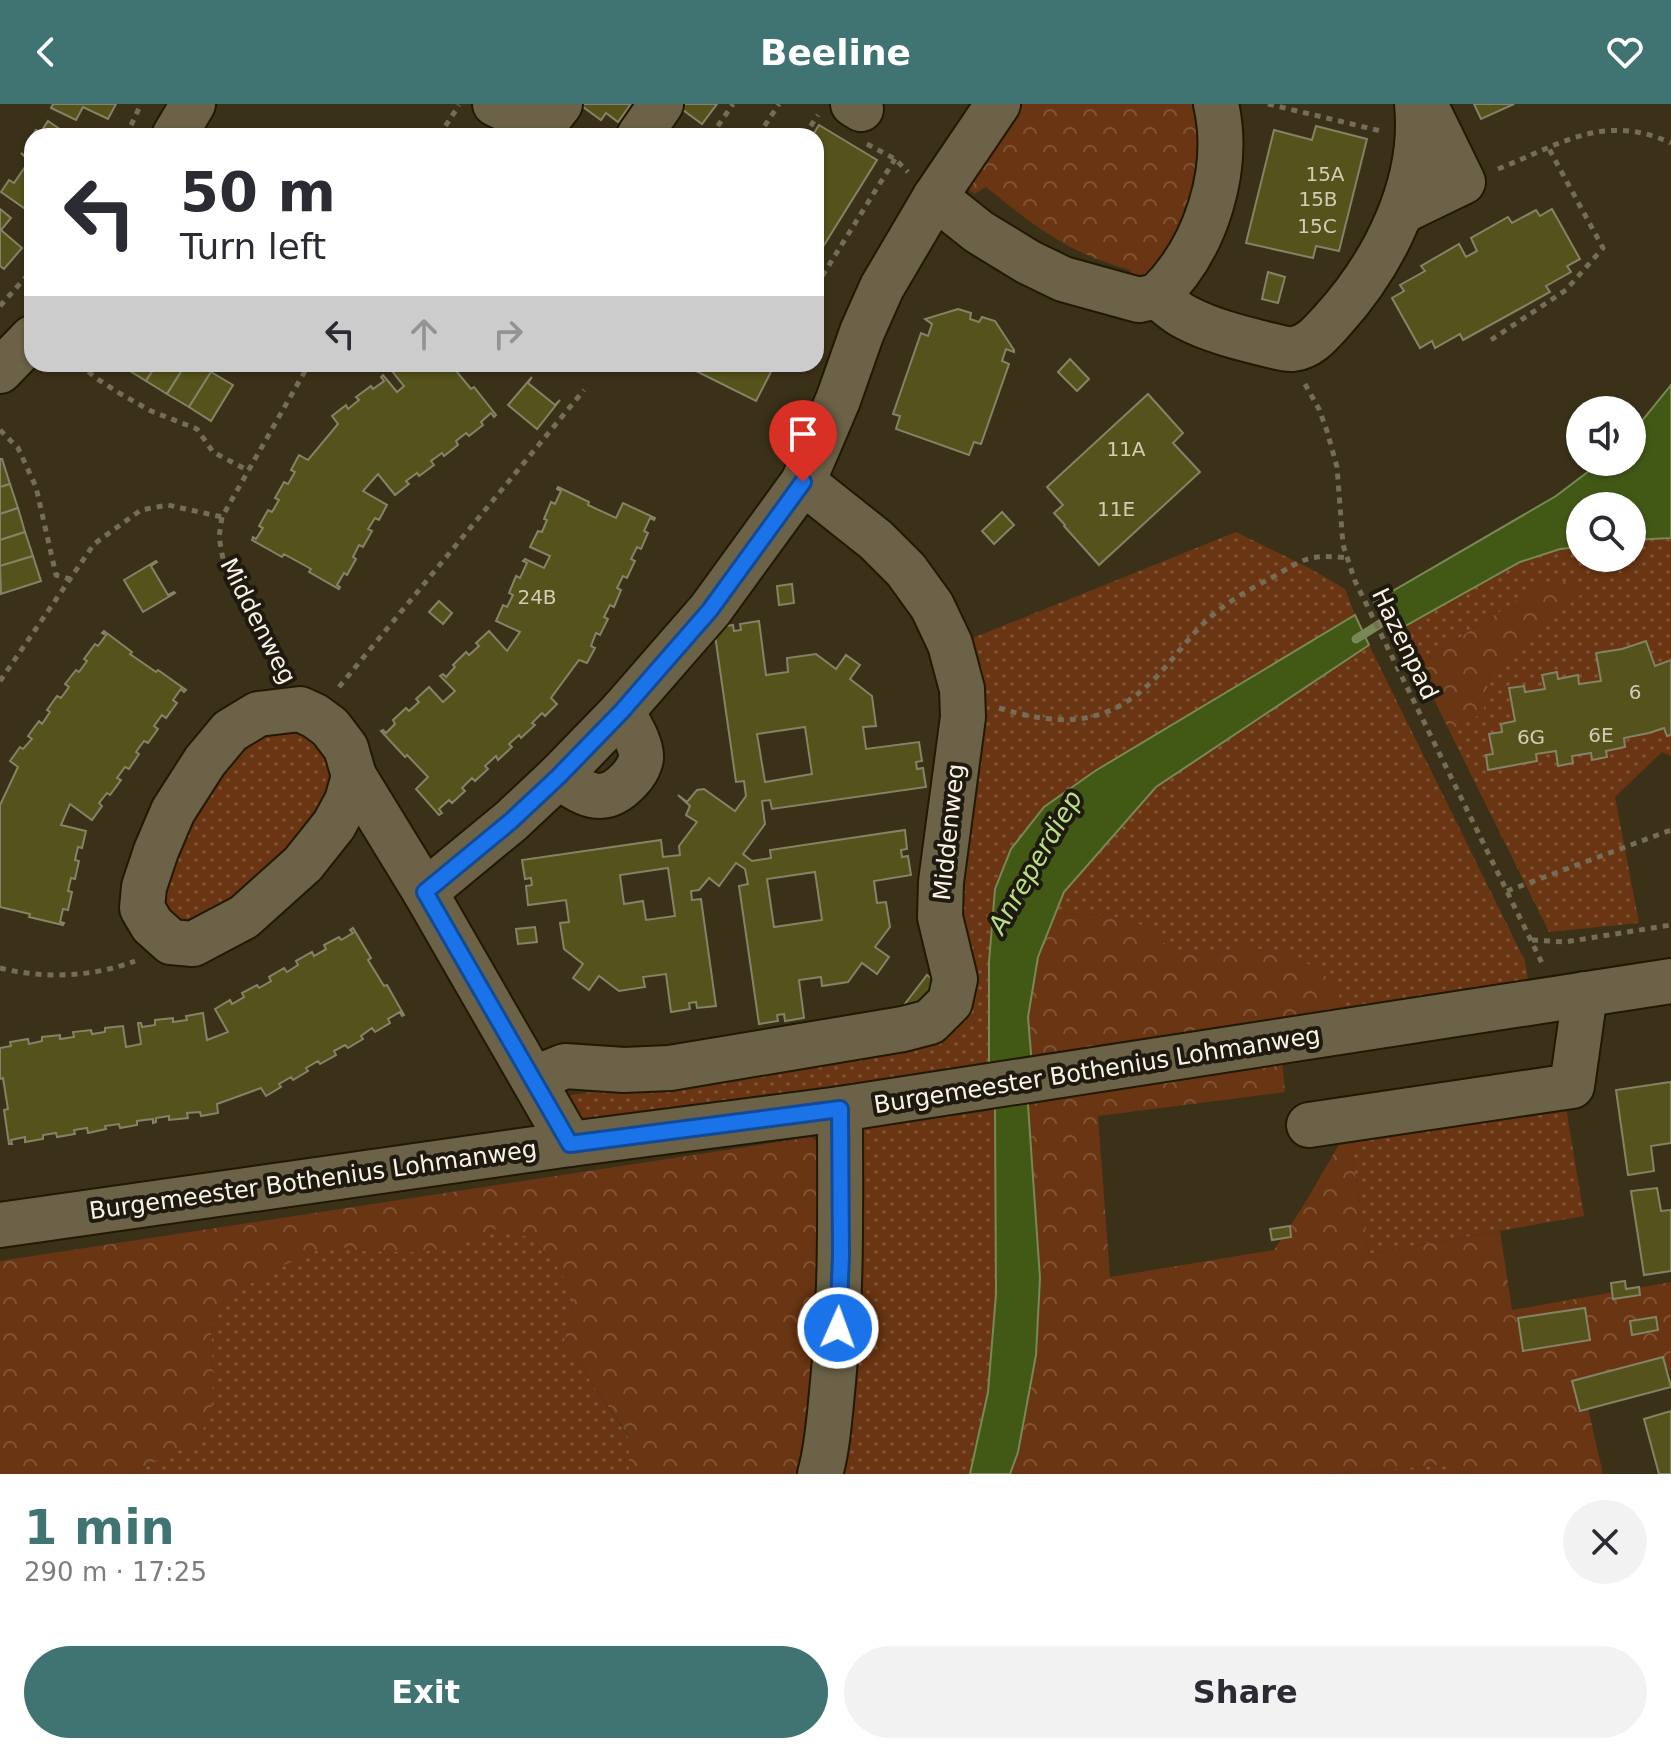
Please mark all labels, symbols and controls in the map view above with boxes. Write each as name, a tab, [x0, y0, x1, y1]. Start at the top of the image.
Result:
icon: back	[24, 30, 68, 74]
icon: heart	[1603, 30, 1647, 74]
text: Beeline	[760, 32, 911, 73]
text: 50 m	[180, 159, 336, 224]
icon: left	[48, 160, 152, 264]
house number: 15A	[1305, 162, 1345, 186]
house number: 15B	[1298, 187, 1338, 211]
house number: 15C	[1297, 214, 1337, 238]
text: Turn left	[180, 226, 326, 267]
icon: left	[318, 312, 362, 356]
icon: ahead	[402, 312, 446, 356]
icon: right	[486, 312, 530, 356]
map controls	[1566, 396, 1646, 572]
button: sound	[1566, 396, 1646, 476]
pin	[769, 400, 837, 482]
icon: arrive	[781, 412, 825, 456]
house number: 11A	[1106, 437, 1146, 461]
button: search	[1566, 492, 1646, 572]
house number: 11E	[1097, 497, 1135, 521]
street label: Middenweg	[214, 553, 302, 689]
street label: Hazenpad	[1366, 584, 1444, 704]
house number: 24B	[517, 585, 557, 609]
house number: 6	[1629, 680, 1641, 704]
house number: 6E	[1588, 723, 1614, 747]
house number: 6G	[1517, 725, 1545, 749]
street label: Middenweg	[928, 762, 970, 902]
water label: Anreperdiep	[981, 785, 1088, 941]
street label: Burgemeester Bothenius Lohmanweg	[872, 1021, 1322, 1119]
street label: Burgemeester Bothenius Lohmanweg	[87, 1135, 539, 1225]
position arrow	[796, 1286, 880, 1370]
text: 1 min	[24, 1499, 175, 1555]
button: close	[1563, 1500, 1647, 1584]
text: 290 m · 17:25	[24, 1557, 207, 1587]
button: Exit	[24, 1646, 828, 1738]
button: Share	[844, 1646, 1647, 1738]

